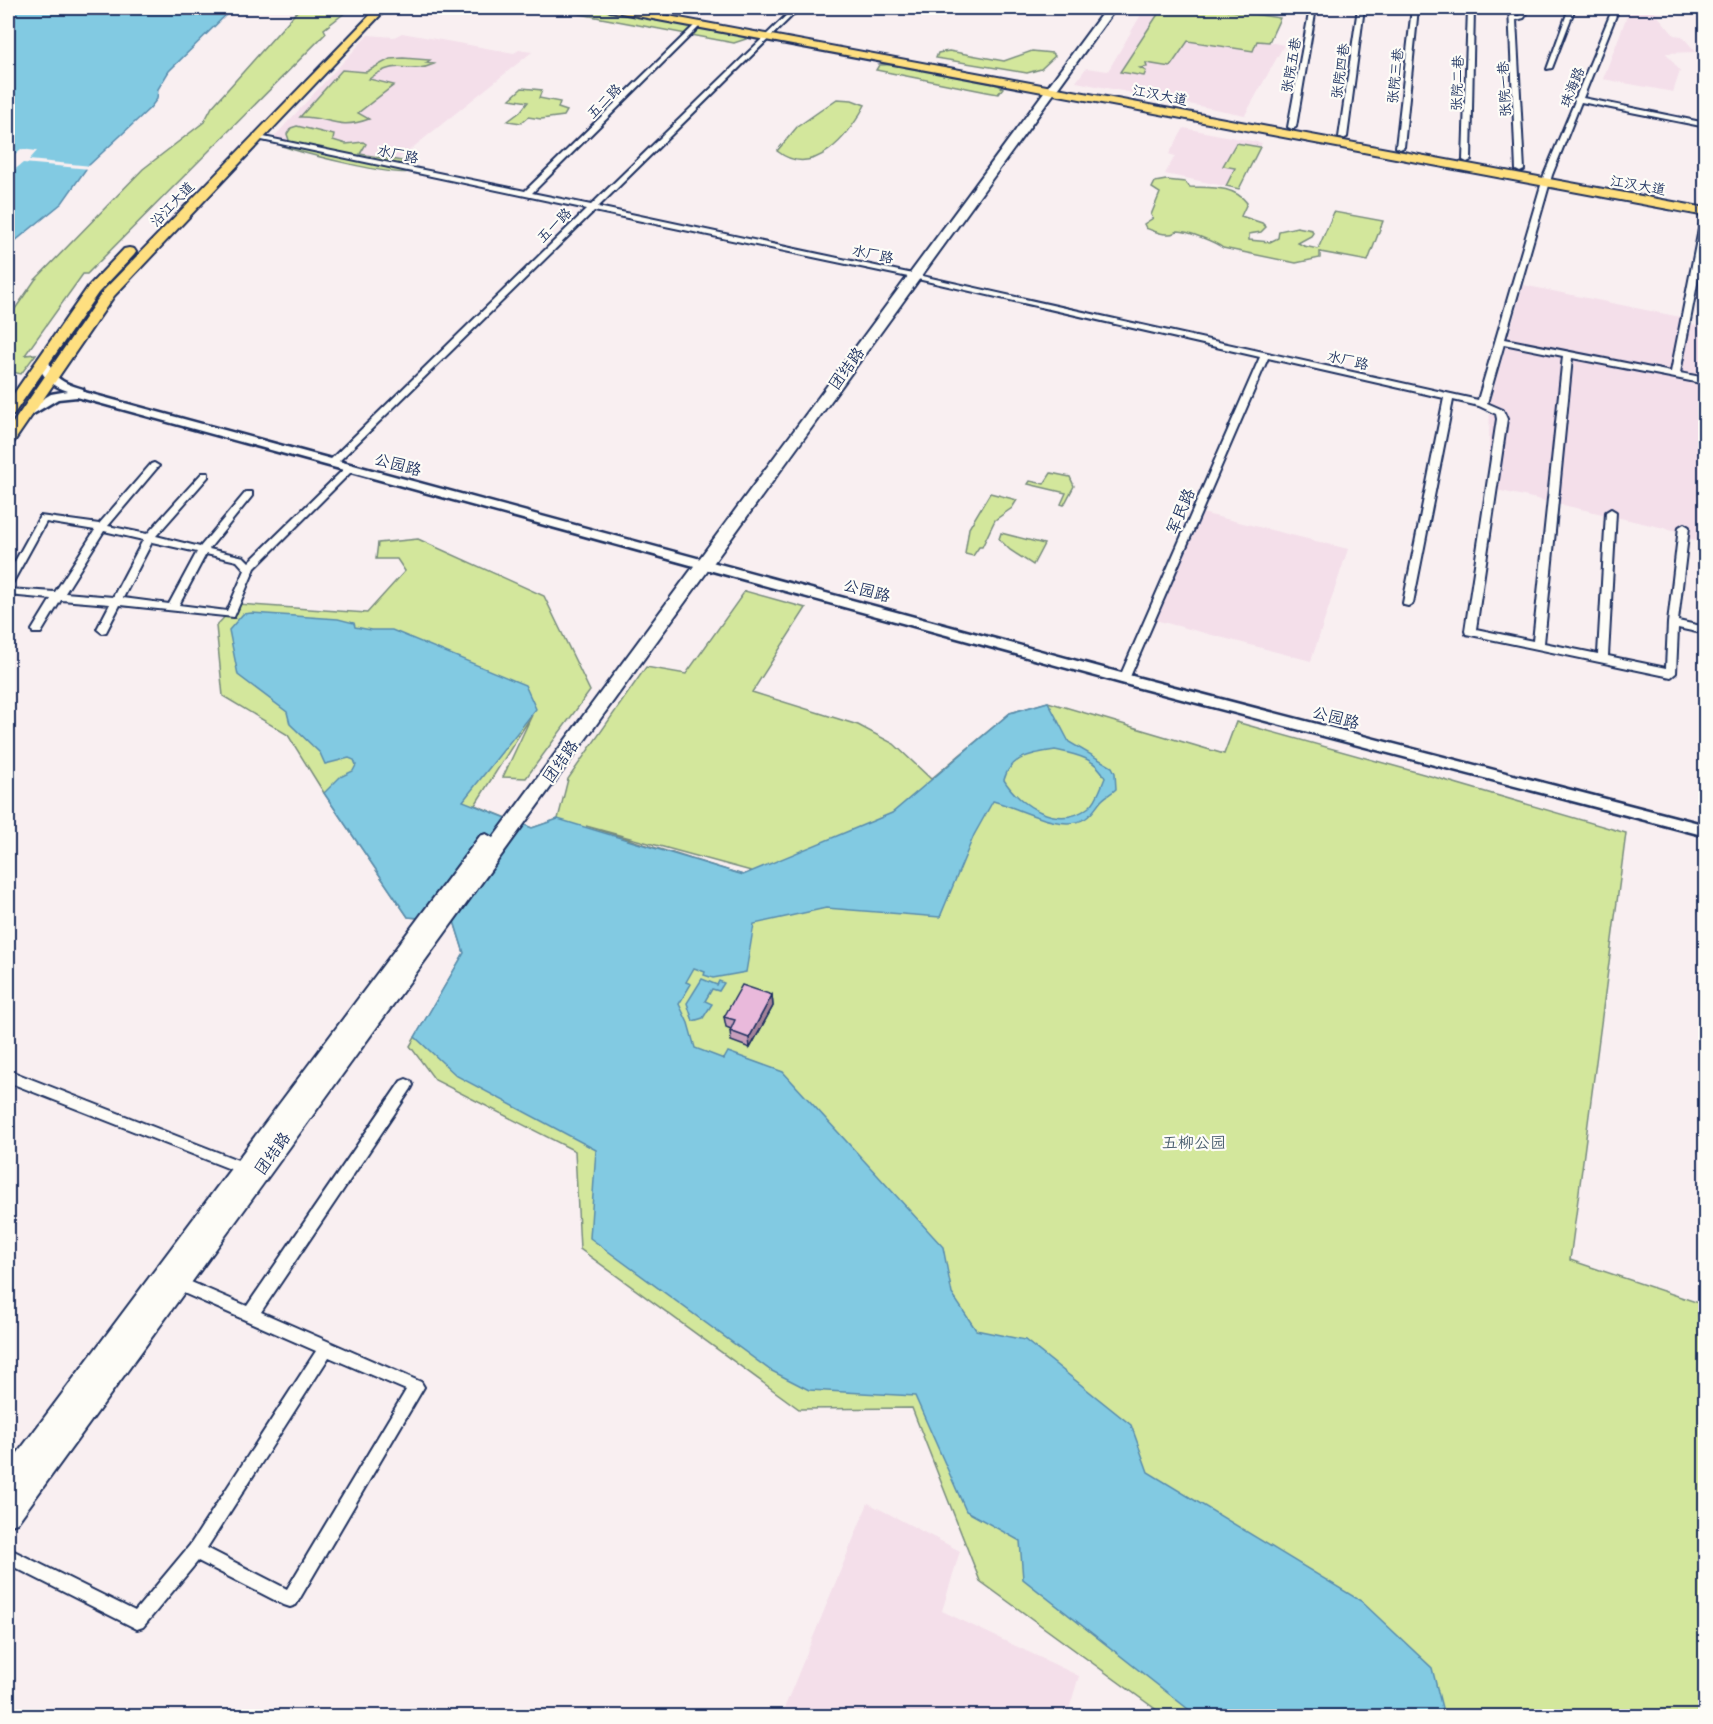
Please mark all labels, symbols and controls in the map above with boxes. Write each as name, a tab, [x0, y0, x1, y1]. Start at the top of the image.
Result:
street label: 张院五巷	[1276, 35, 1308, 95]
street label: 张院四巷	[1326, 41, 1356, 100]
street label: 张院三巷	[1382, 46, 1410, 105]
street label: 张院二巷	[1446, 54, 1470, 111]
street label: 张院一巷	[1492, 59, 1517, 117]
street label: 珠海路	[1555, 64, 1591, 111]
street label: 五二路	[582, 79, 627, 124]
street label: 江汉大道	[1130, 80, 1189, 112]
street label: 水厂路	[375, 140, 421, 170]
street label: 江汉大道	[1608, 170, 1667, 202]
street label: 沿江大道	[145, 177, 200, 232]
street label: 五一路	[532, 203, 577, 248]
street label: 水厂路	[850, 240, 896, 270]
street label: 团结路	[823, 342, 871, 396]
street label: 水厂路	[1325, 346, 1371, 376]
street label: 公园路	[371, 447, 424, 484]
street label: 军民路	[1160, 485, 1202, 539]
street label: 公园路	[840, 573, 893, 610]
street label: 公园路	[1309, 700, 1362, 737]
street label: 团结路	[537, 735, 585, 789]
street label: 团结路	[249, 1127, 297, 1181]
park label: 五柳公园	[1162, 1131, 1226, 1156]

